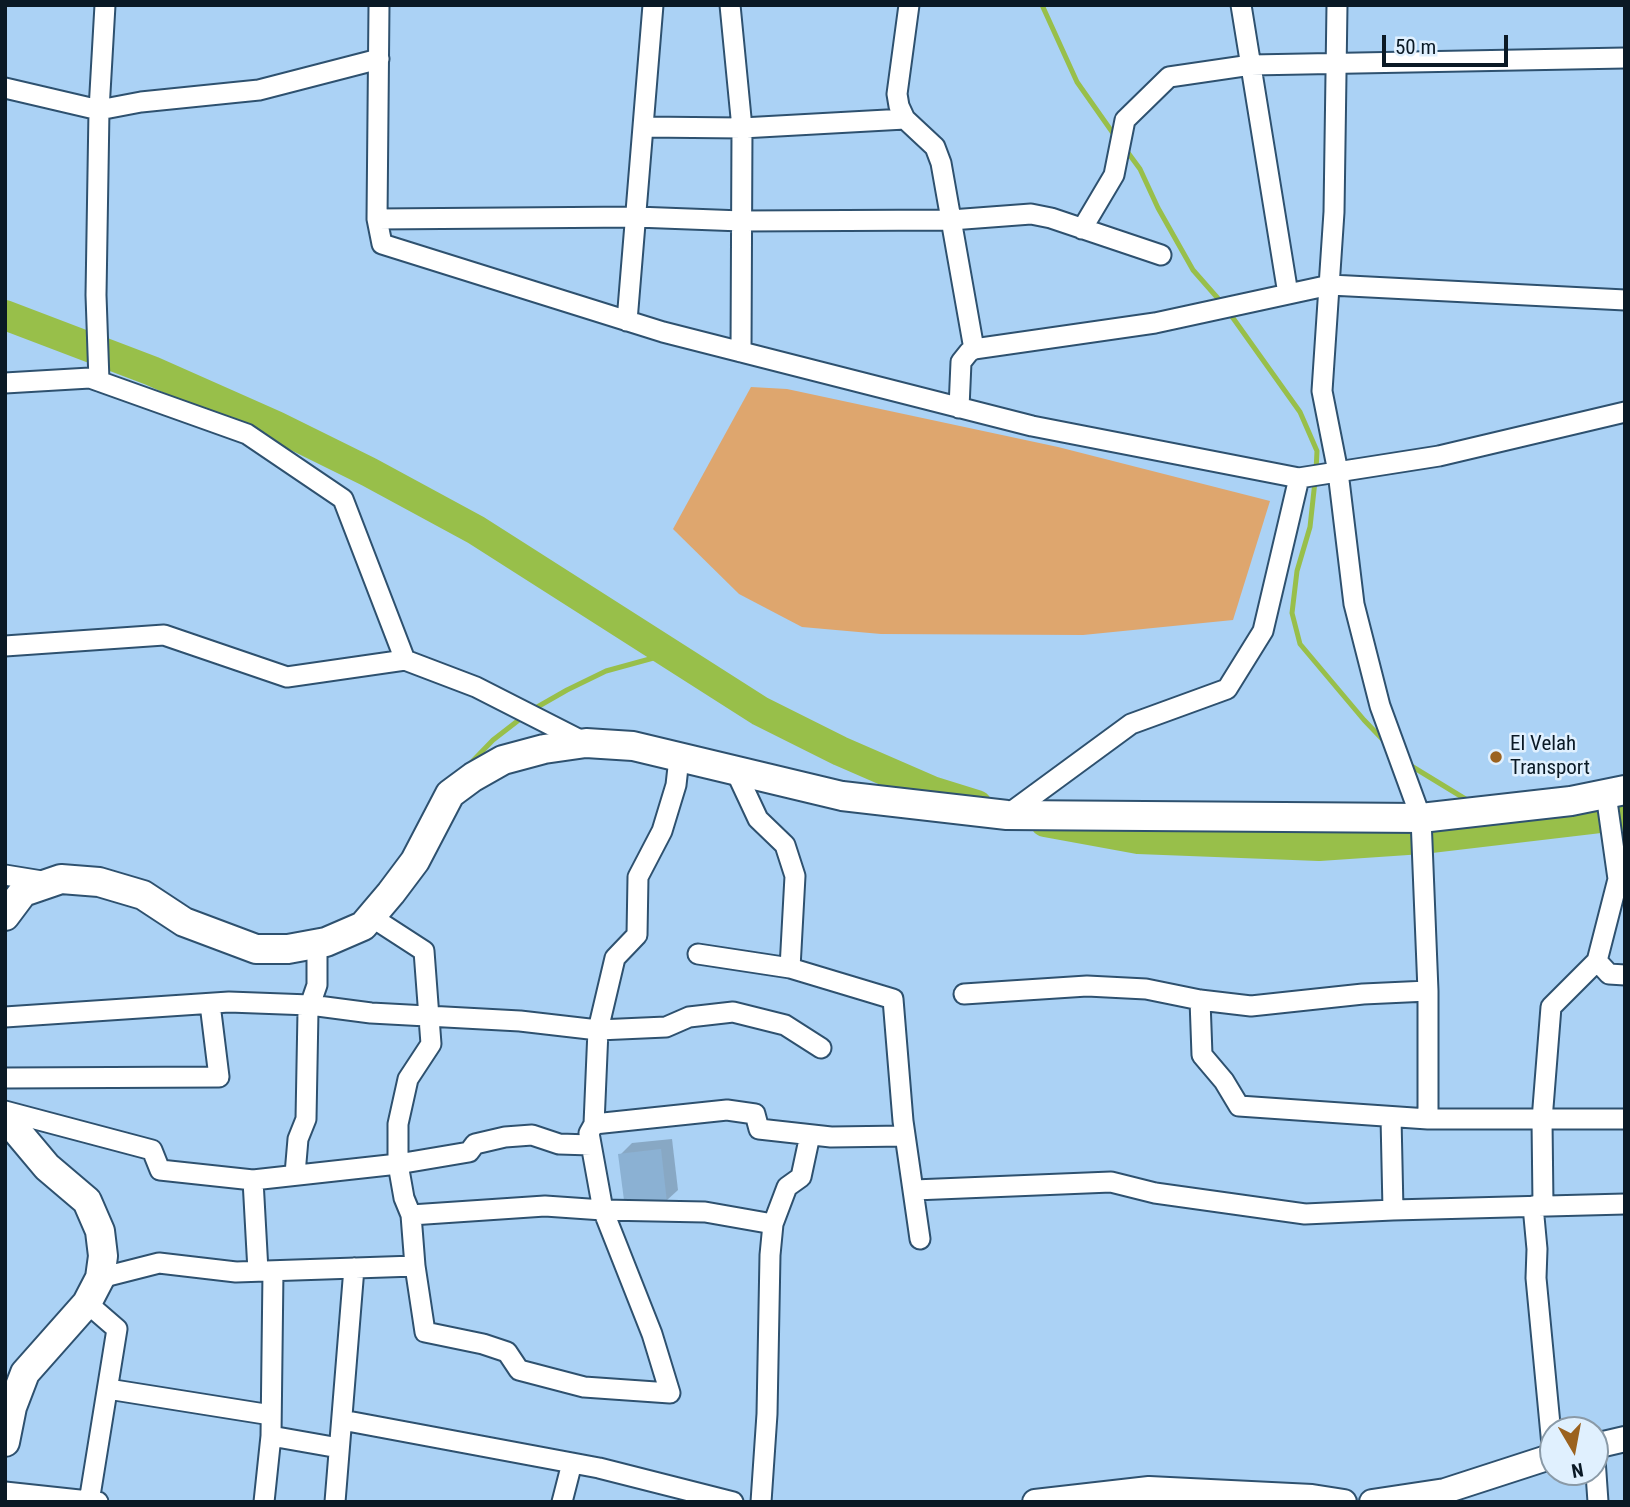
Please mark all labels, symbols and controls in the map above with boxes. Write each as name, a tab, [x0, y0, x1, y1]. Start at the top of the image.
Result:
scale bar	[1385, 21, 1511, 65]
text: 50 m	[1395, 35, 1436, 59]
place label: El Velah Transport	[1510, 732, 1590, 782]
marker: El Velah Transport	[1488, 749, 1504, 765]
north arrow	[1539, 1416, 1609, 1486]
text: N	[1570, 1458, 1585, 1483]

